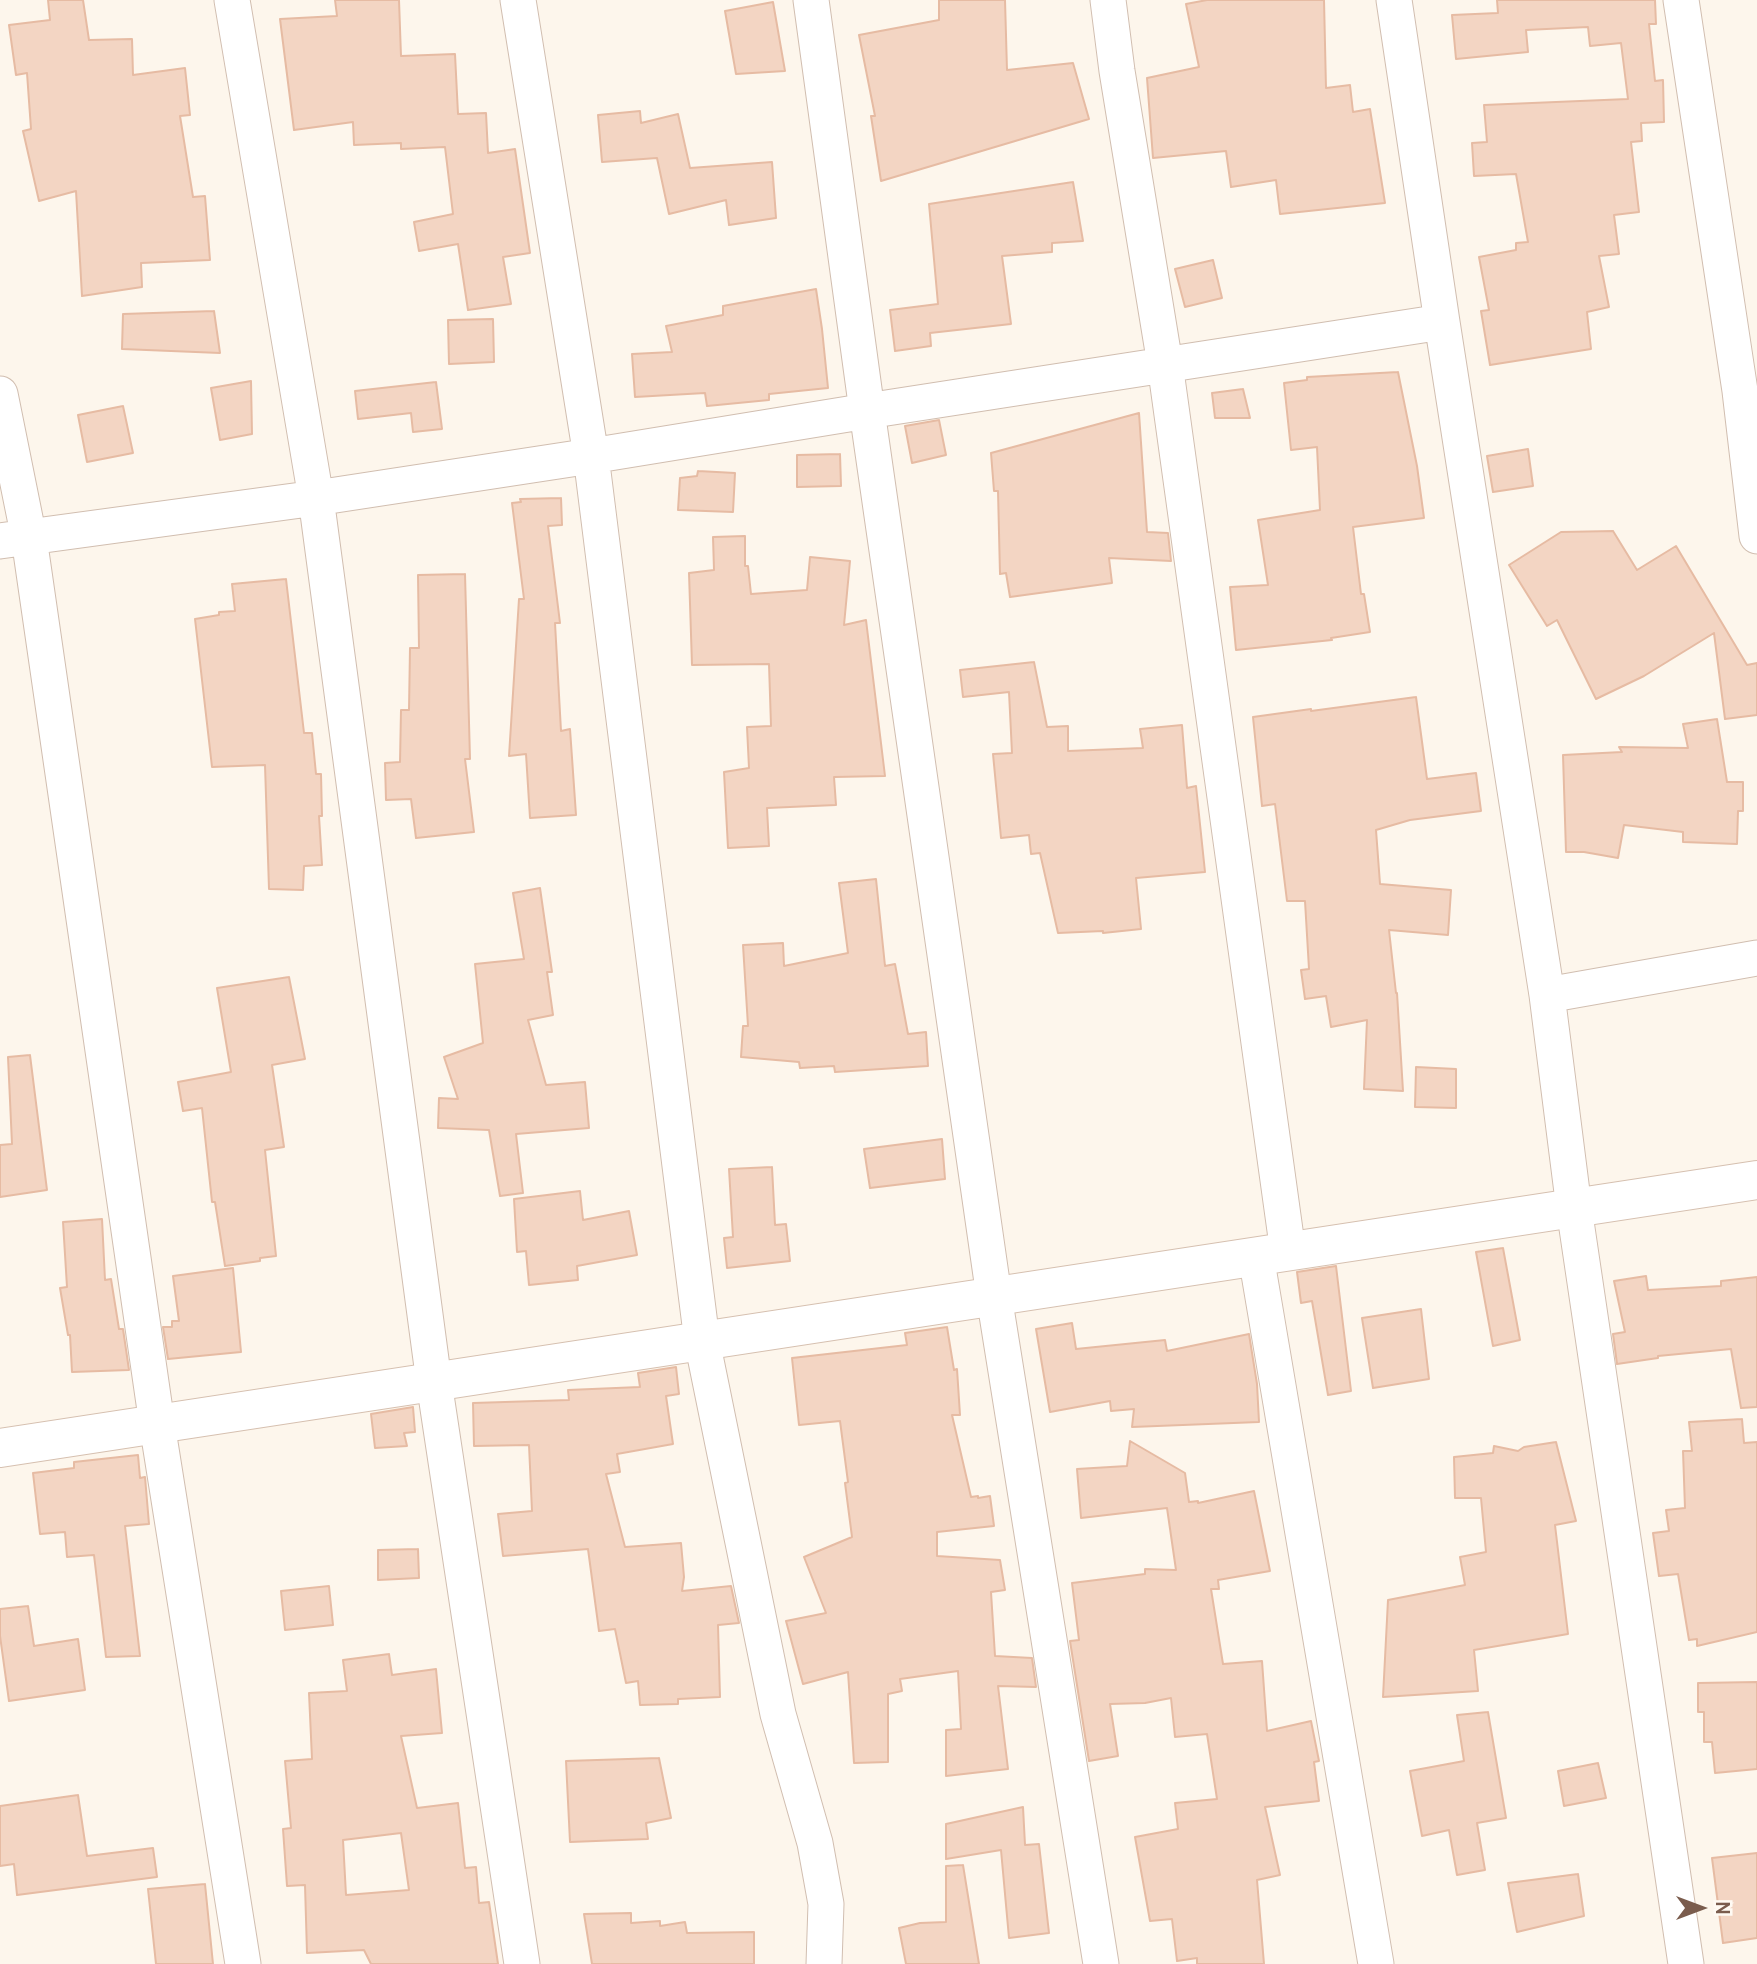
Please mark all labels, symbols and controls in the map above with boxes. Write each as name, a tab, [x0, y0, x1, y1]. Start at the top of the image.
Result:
north arrow	[1666, 1873, 1736, 1943]
text: N	[1711, 1901, 1734, 1915]

